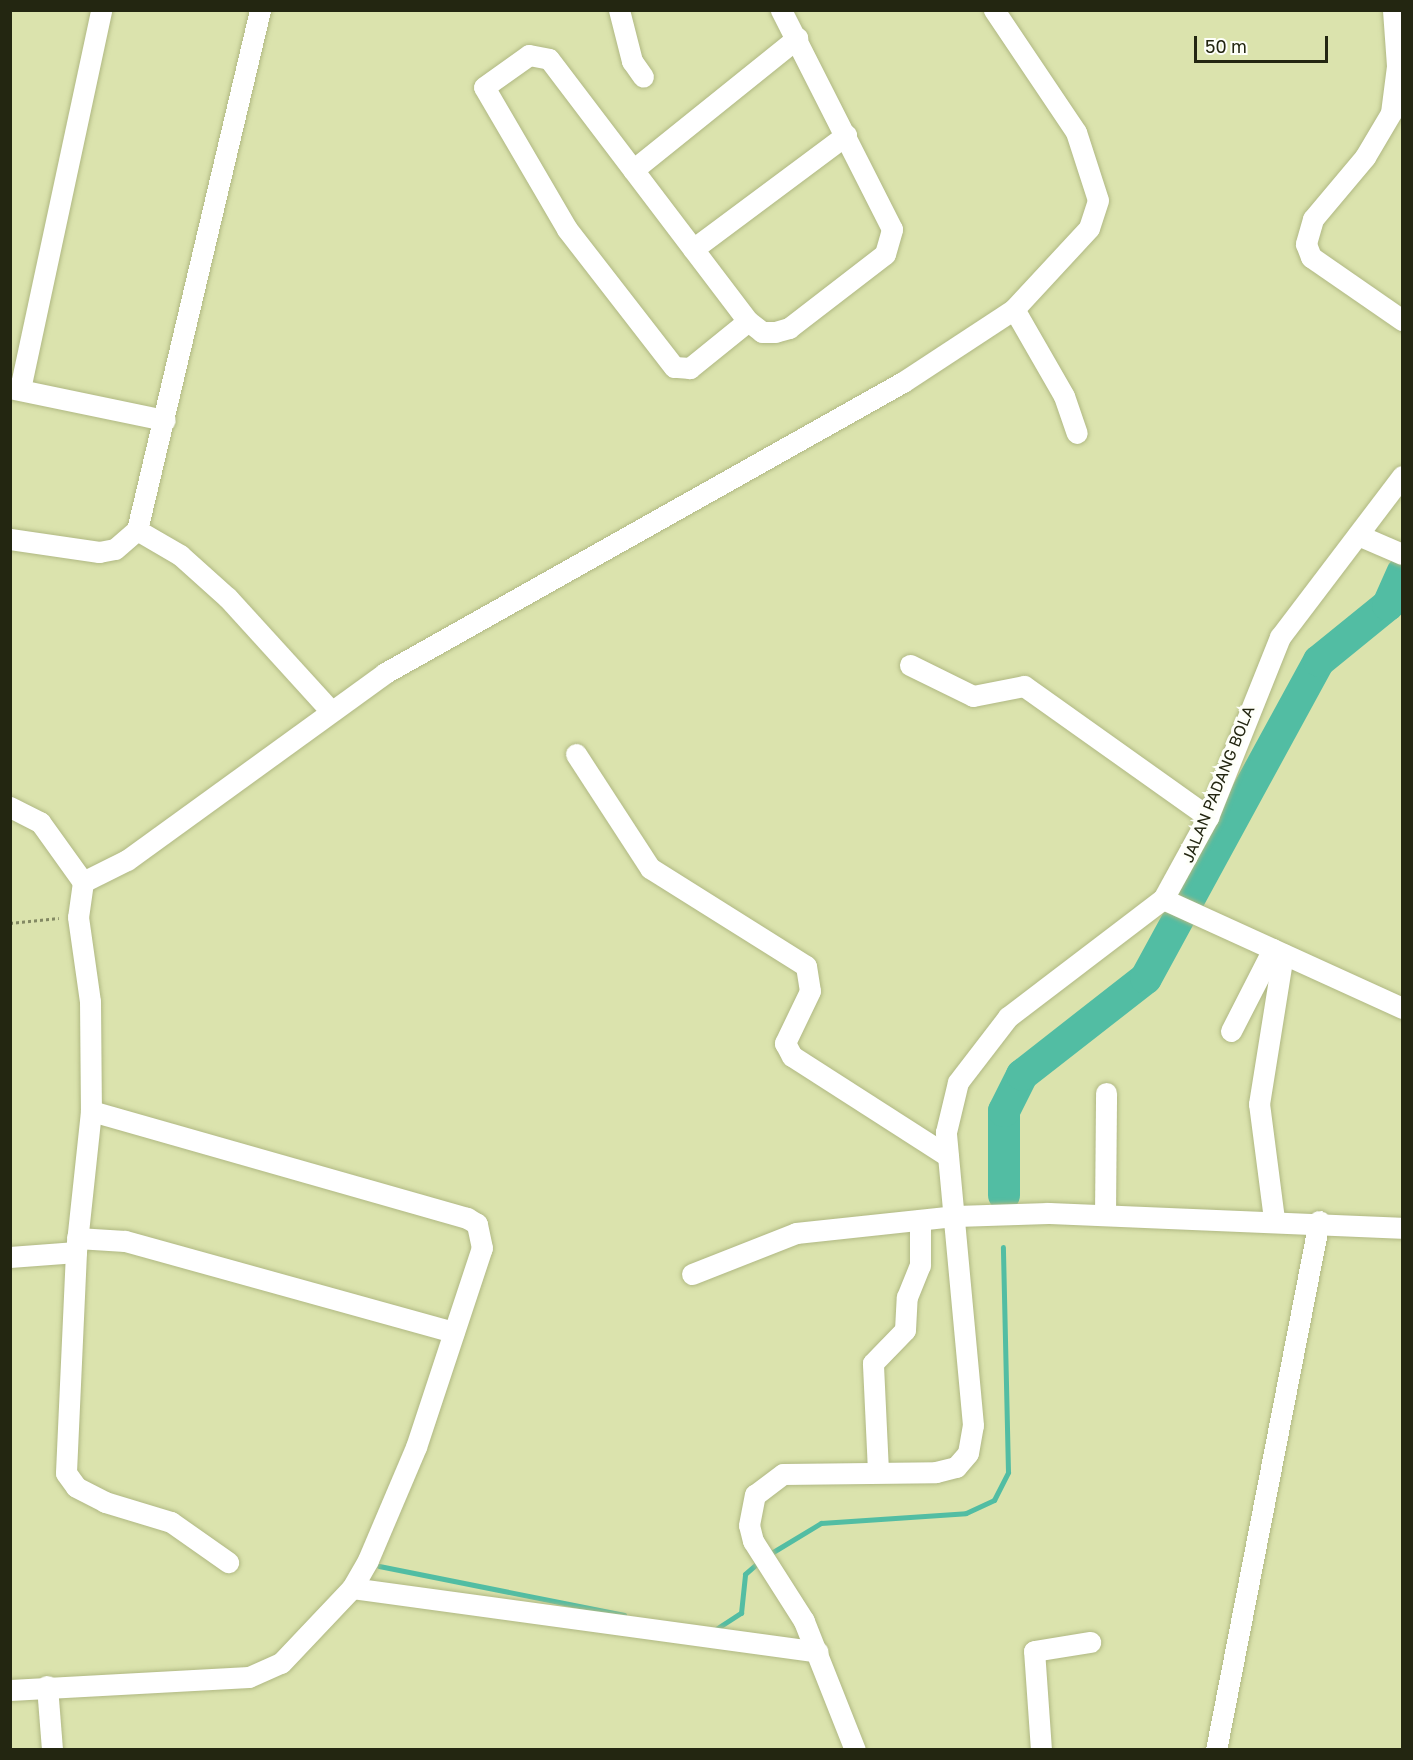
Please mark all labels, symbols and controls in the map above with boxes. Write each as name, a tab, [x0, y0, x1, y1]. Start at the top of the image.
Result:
scale bar	[1197, 24, 1330, 62]
text: 50 m	[1205, 35, 1247, 57]
street label: JALAN PADANG BOLA	[1178, 703, 1258, 865]

